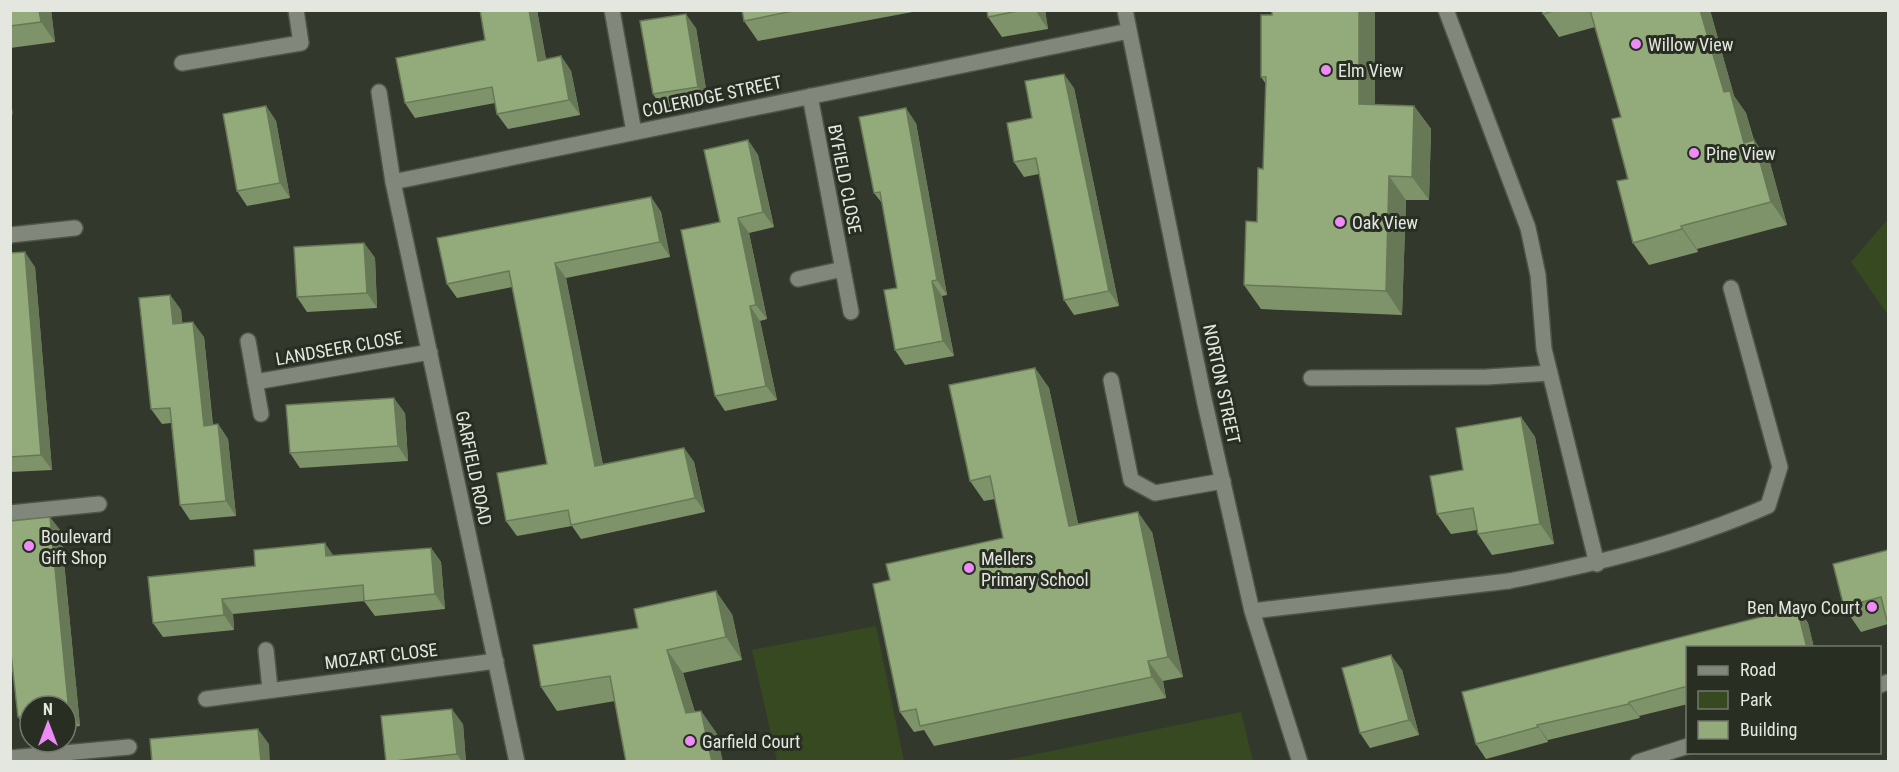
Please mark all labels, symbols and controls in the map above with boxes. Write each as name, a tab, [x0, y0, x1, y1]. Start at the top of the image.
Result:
place label: Willow View	[1648, 34, 1734, 55]
marker: Willow View	[1629, 37, 1643, 51]
place label: Elm View	[1338, 60, 1403, 81]
marker: Elm View	[1319, 63, 1333, 77]
street label: COLERIDGE STREET	[640, 71, 784, 121]
street label: BYFIELD CLOSE	[824, 122, 866, 236]
place label: Pine View	[1706, 143, 1776, 164]
marker: Pine View	[1687, 146, 1701, 160]
place label: Oak View	[1352, 212, 1418, 233]
marker: Oak View	[1333, 215, 1347, 229]
street label: NORTON STREET	[1199, 322, 1245, 446]
street label: LANDSEER CLOSE	[274, 326, 404, 370]
street label: GARFIELD ROAD	[452, 409, 496, 527]
place label: Boulevard Gift Shop	[41, 526, 111, 568]
marker: Boulevard Gift Shop	[22, 539, 36, 553]
place label: Mellers Primary School	[981, 548, 1089, 590]
marker: Mellers Primary School	[962, 561, 976, 575]
place label: Ben Mayo Court	[1747, 597, 1860, 618]
marker: Ben Mayo Court	[1865, 600, 1879, 614]
street label: MOZART CLOSE	[323, 639, 439, 673]
legend	[1686, 646, 1881, 754]
text: Road	[1740, 659, 1776, 680]
text: Park	[1740, 689, 1772, 710]
north arrow	[18, 694, 78, 754]
text: N	[43, 700, 53, 719]
text: Building	[1740, 719, 1797, 740]
place label: Garfield Court	[702, 731, 800, 752]
marker: Garfield Court	[683, 734, 697, 748]

